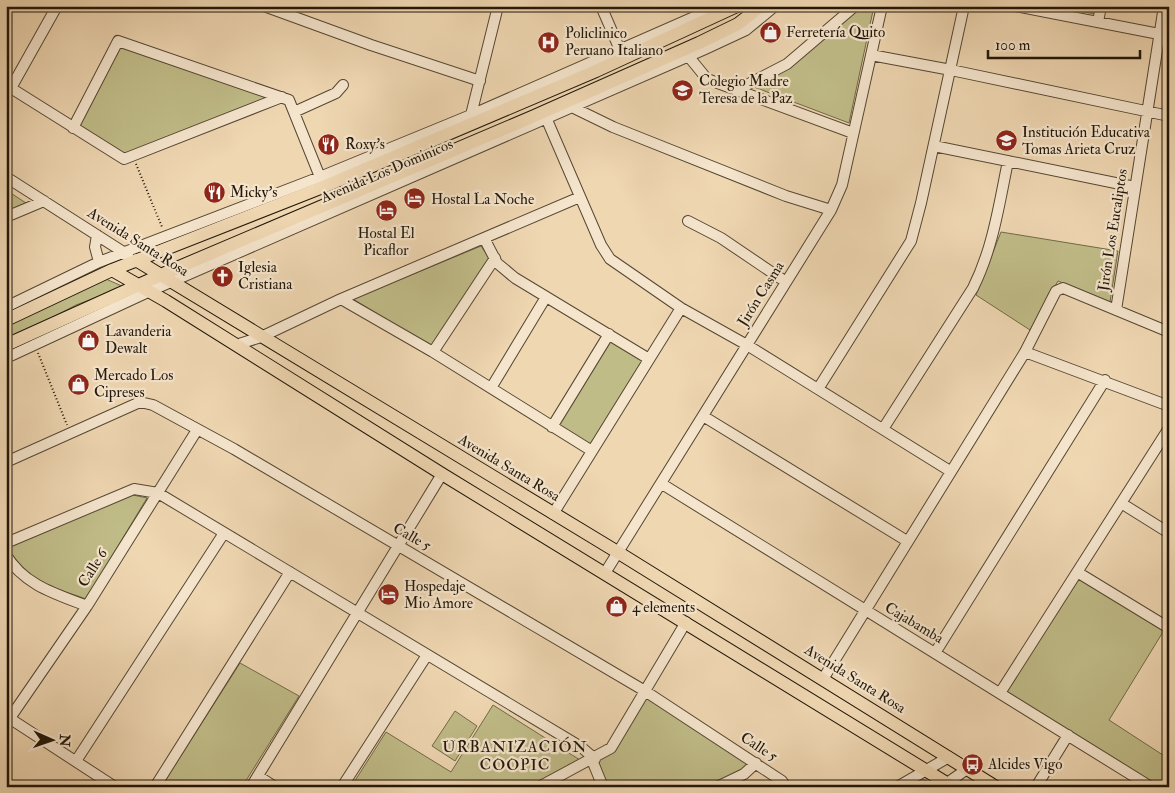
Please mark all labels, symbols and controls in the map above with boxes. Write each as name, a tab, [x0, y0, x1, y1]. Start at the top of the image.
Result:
shop icon: Ferretería Quito	[758, 20, 782, 44]
place label: Ferretería Quito	[786, 23, 885, 42]
place label: Policlinico Peruano Italiano	[565, 24, 663, 60]
scale bar	[988, 28, 1140, 60]
hospital icon: Policlinico Peruano Italiano	[537, 30, 561, 54]
text: 100 m	[995, 36, 1031, 55]
place label: Colegio Madre Teresa de la Paz	[699, 72, 793, 108]
school or university icon: Colegio Madre Teresa de la Paz	[671, 78, 695, 102]
place label: Institución Educativa Tomas Arieta Cruz	[1022, 123, 1151, 159]
school or university icon: Institución Educativa Tomas Arieta Cruz	[994, 129, 1018, 153]
restaurant icon: Roxy's	[317, 132, 341, 156]
street label: Avenida Los Dominicos	[317, 135, 456, 208]
place label: Roxy's	[345, 135, 385, 154]
street label: Jirón Los Eucaliptos	[1094, 168, 1133, 294]
restaurant icon: Micky's	[202, 180, 226, 204]
place label: Micky's	[230, 183, 277, 202]
hotel icon: Hostal La Noche	[403, 187, 427, 211]
place label: Hostal La Noche	[431, 190, 534, 209]
hotel icon: Hostal El Picaflor	[374, 198, 398, 222]
street label: Avenida Santa Rosa	[83, 203, 193, 281]
place label: Hostal El Picaflor	[357, 224, 415, 260]
street label: Jirón Casma	[733, 257, 790, 332]
place label: Iglesia Cristiana	[238, 258, 293, 294]
church icon: Iglesia Cristiana	[210, 264, 234, 288]
place label: Lavanderia Dewalt	[105, 322, 172, 358]
shop icon: Lavanderia Dewalt	[77, 328, 101, 352]
place label: Mercado Los Cipreses	[94, 366, 173, 403]
shop icon: Mercado Los Cipreses	[66, 372, 90, 396]
street label: Avenida Santa Rosa	[454, 430, 564, 506]
street label: Calle 5	[390, 519, 435, 556]
street label: Calle 6	[74, 544, 113, 591]
place label: Hospedaje Mio Amore	[404, 577, 473, 613]
hotel icon: Hospedaje Mio Amore	[376, 583, 400, 607]
shop icon: 4 elements	[604, 595, 628, 619]
place label: 4 elements	[632, 598, 695, 617]
street label: Cajabamba	[881, 598, 948, 648]
street label: Avenida Santa Rosa	[800, 640, 910, 718]
north arrow	[28, 716, 78, 766]
street label: Calle 5	[737, 728, 782, 766]
text: N	[56, 733, 73, 747]
district label: URBANIZACIÓN COOPIC	[442, 736, 588, 775]
bus stop icon: Alcides Vigo	[960, 752, 984, 776]
place label: Alcides Vigo	[987, 755, 1062, 774]

